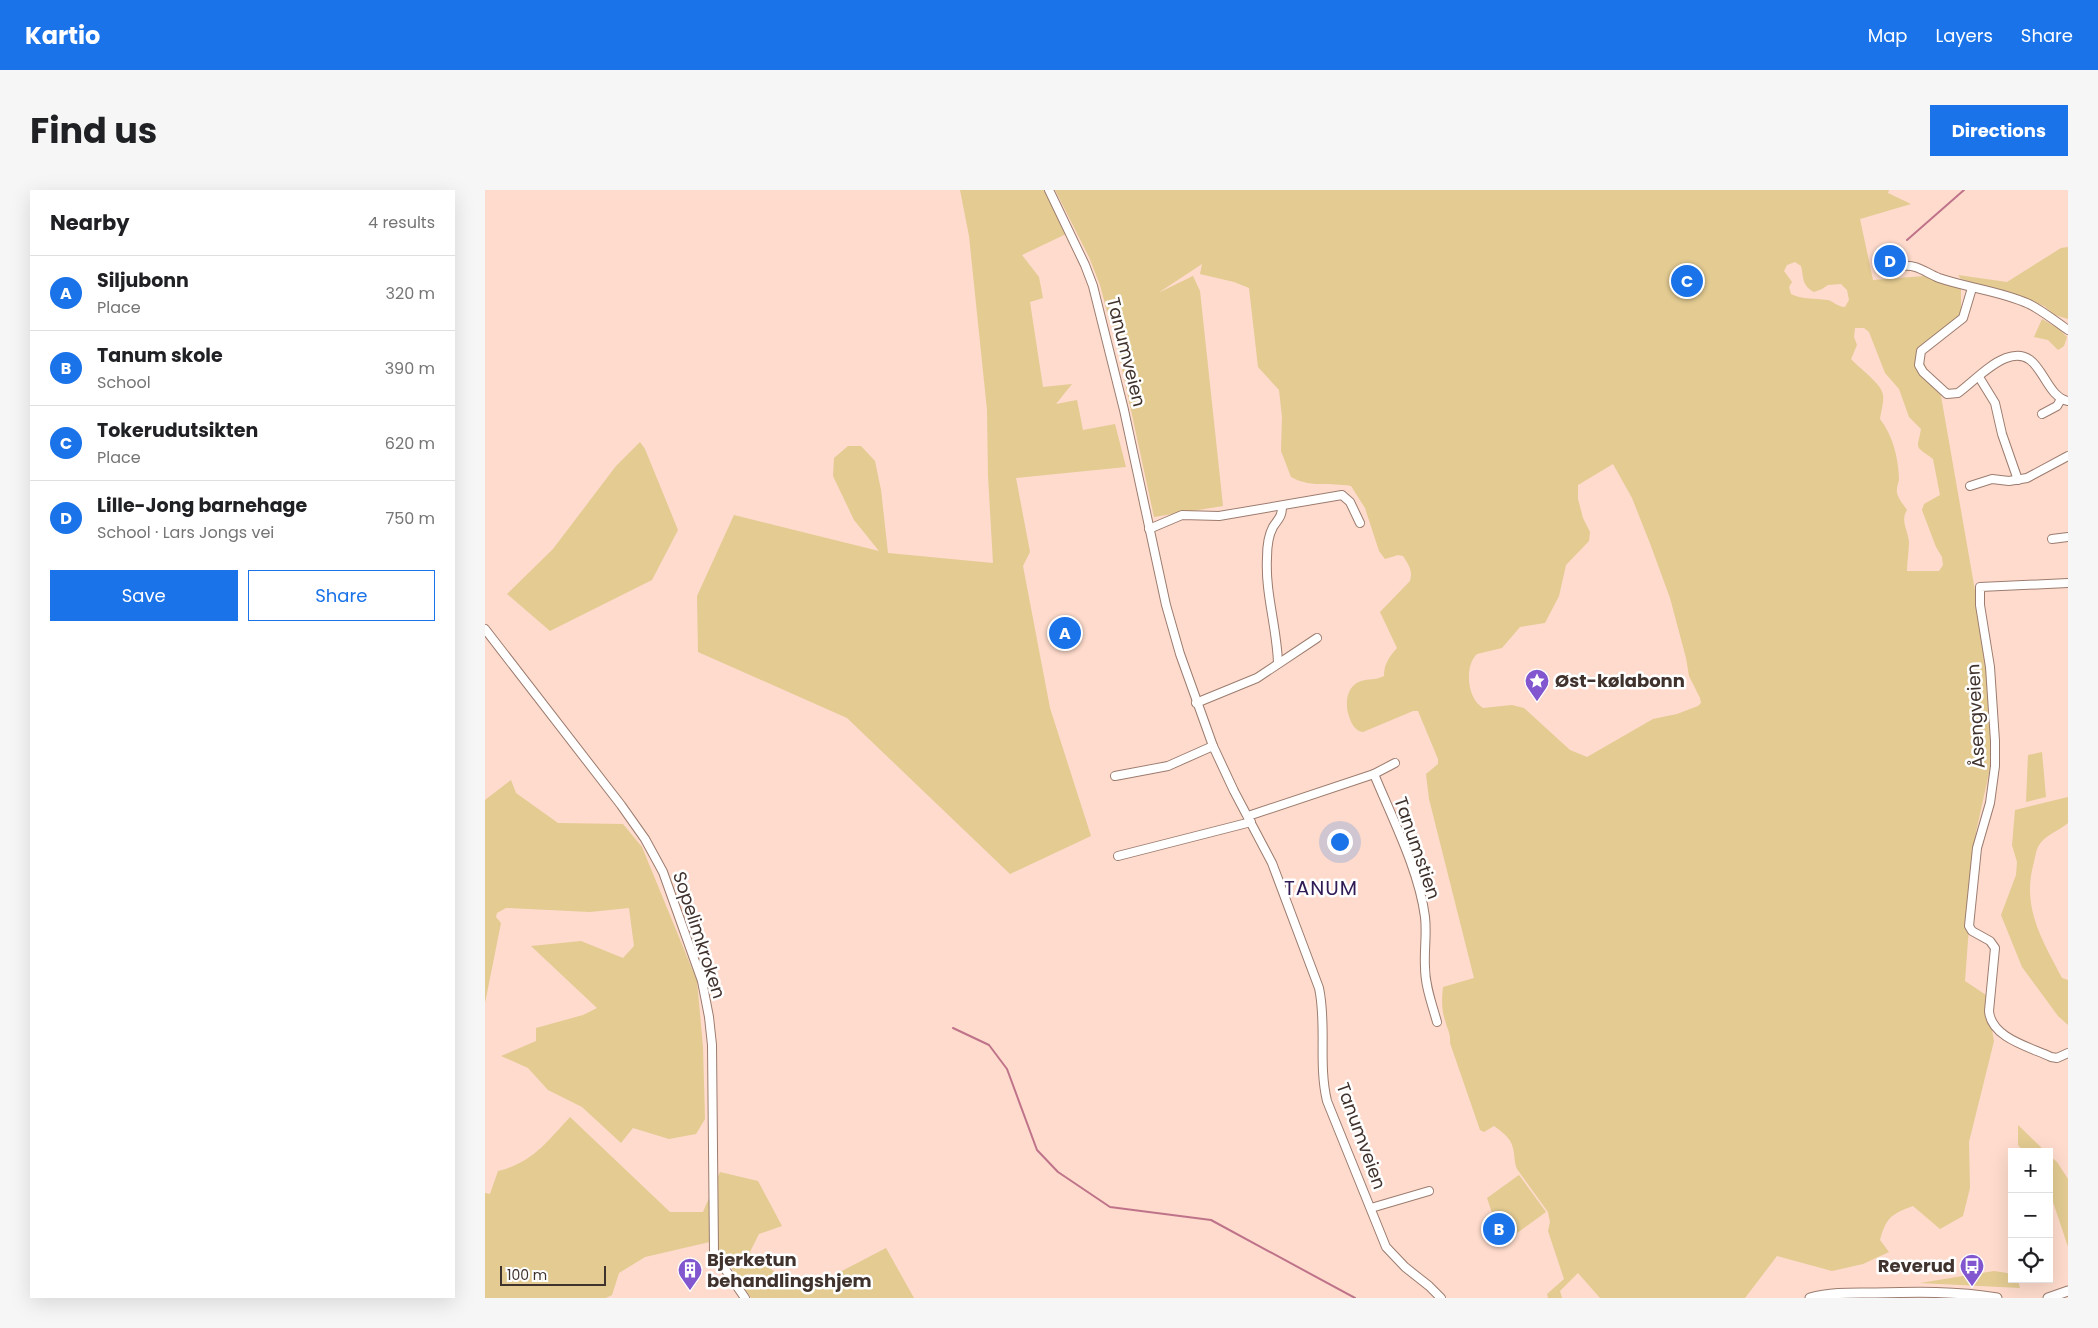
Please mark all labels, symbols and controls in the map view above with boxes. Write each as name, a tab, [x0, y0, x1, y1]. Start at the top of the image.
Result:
text: Kartio	[25, 19, 100, 52]
text: Map	[1868, 23, 1908, 48]
text: Layers	[1936, 23, 1993, 48]
text: Share	[2021, 23, 2073, 48]
button: Directions	[1930, 105, 2068, 156]
text: Find us	[30, 106, 157, 155]
text: Nearby	[50, 208, 130, 237]
text: 4 results	[368, 211, 435, 234]
pin: D	[1874, 242, 1906, 280]
pin: C	[1671, 262, 1703, 300]
text: Siljubonn	[97, 267, 189, 294]
text: A	[60, 282, 72, 305]
text: 320 m	[386, 282, 435, 305]
street label: Tanumveien	[1101, 295, 1152, 409]
text: Place	[97, 296, 141, 319]
text: Tanum skole	[97, 342, 223, 369]
text: B	[61, 357, 71, 380]
text: 390 m	[385, 357, 435, 380]
text: School	[97, 371, 151, 394]
text: Tokerudutsikten	[97, 417, 258, 444]
text: C	[60, 432, 72, 455]
text: 620 m	[385, 432, 435, 455]
text: Place	[97, 446, 141, 469]
text: Lille-Jong barnehage	[97, 492, 307, 519]
text: D	[60, 507, 72, 530]
text: 750 m	[385, 507, 435, 530]
text: School · Lars Jongs vei	[97, 521, 274, 544]
button: Save	[50, 570, 238, 621]
button: Share	[248, 570, 435, 621]
pin: A	[1049, 614, 1081, 652]
street label: Åsengveien	[1960, 663, 1991, 769]
place icon: Øst-kølabonn	[1524, 668, 1550, 702]
place label: Øst-kølabonn	[1555, 668, 1685, 693]
street label: Tanumstien	[1388, 793, 1447, 902]
your location	[1327, 829, 1353, 855]
street label: Sopelimkroken	[667, 868, 732, 1002]
district label: TANUM	[1284, 874, 1358, 902]
street label: Tanumveien	[1331, 1079, 1392, 1193]
map controls	[2008, 1148, 2053, 1283]
button: +	[2008, 1148, 2053, 1193]
button: −	[2008, 1193, 2053, 1238]
pin: B	[1483, 1210, 1515, 1248]
button: locate	[2008, 1238, 2053, 1283]
place label: Bjerketun behandlingshjem	[707, 1247, 872, 1293]
place label: Reverud	[1878, 1253, 1955, 1278]
bus stop icon: Reverud	[1959, 1253, 1985, 1287]
building icon: Bjerketun behandlingshjem	[677, 1257, 703, 1291]
scale bar	[500, 1263, 606, 1286]
text: 100 m	[507, 1265, 547, 1285]

